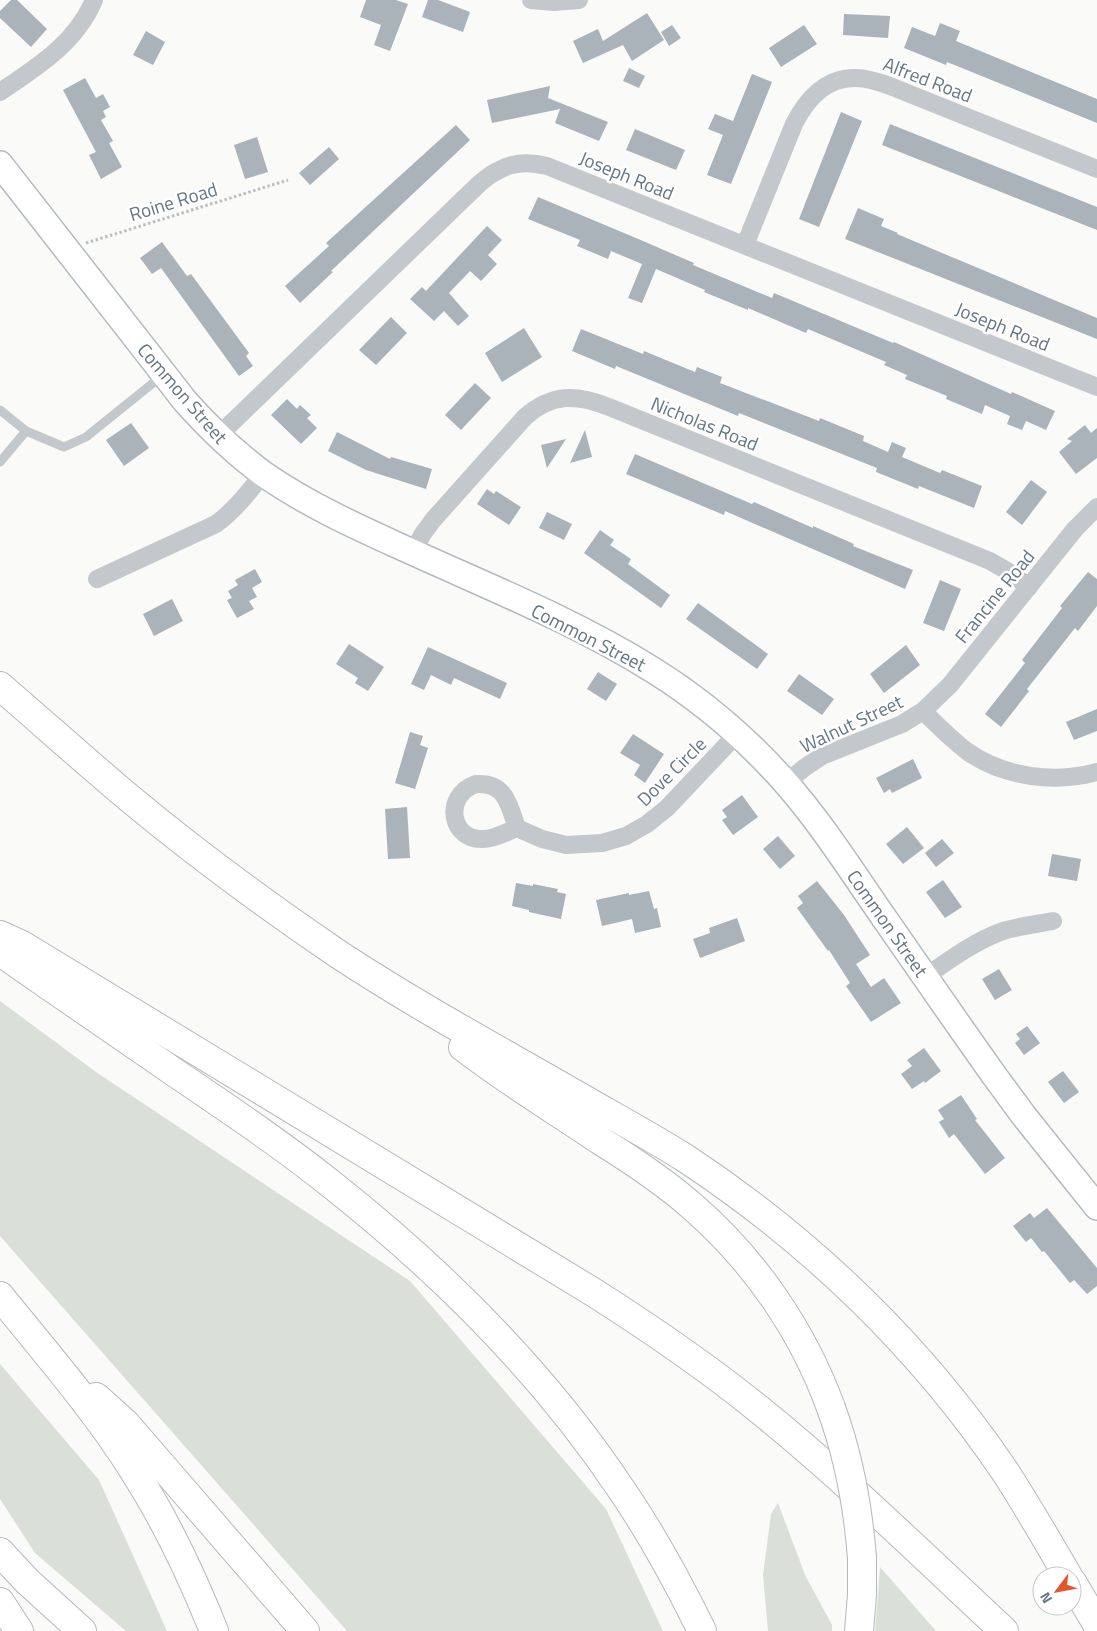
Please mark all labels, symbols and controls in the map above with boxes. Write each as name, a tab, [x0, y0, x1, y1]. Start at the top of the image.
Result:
street label: Alfred Road	[879, 49, 977, 109]
street label: Joseph Road	[575, 143, 679, 207]
street label: Roine Road	[125, 174, 221, 228]
street label: Joseph Road	[951, 294, 1055, 358]
street label: Common Street	[131, 336, 235, 450]
street label: Nicholas Road	[647, 388, 763, 458]
street label: Francine Road	[947, 543, 1041, 649]
street label: Common Street	[527, 596, 652, 679]
street label: Walnut Street	[795, 686, 908, 760]
street label: Dove Circle	[630, 730, 712, 812]
street label: Common Street	[840, 863, 936, 983]
north arrow	[1032, 1566, 1082, 1616]
text: N	[1034, 1588, 1057, 1608]

